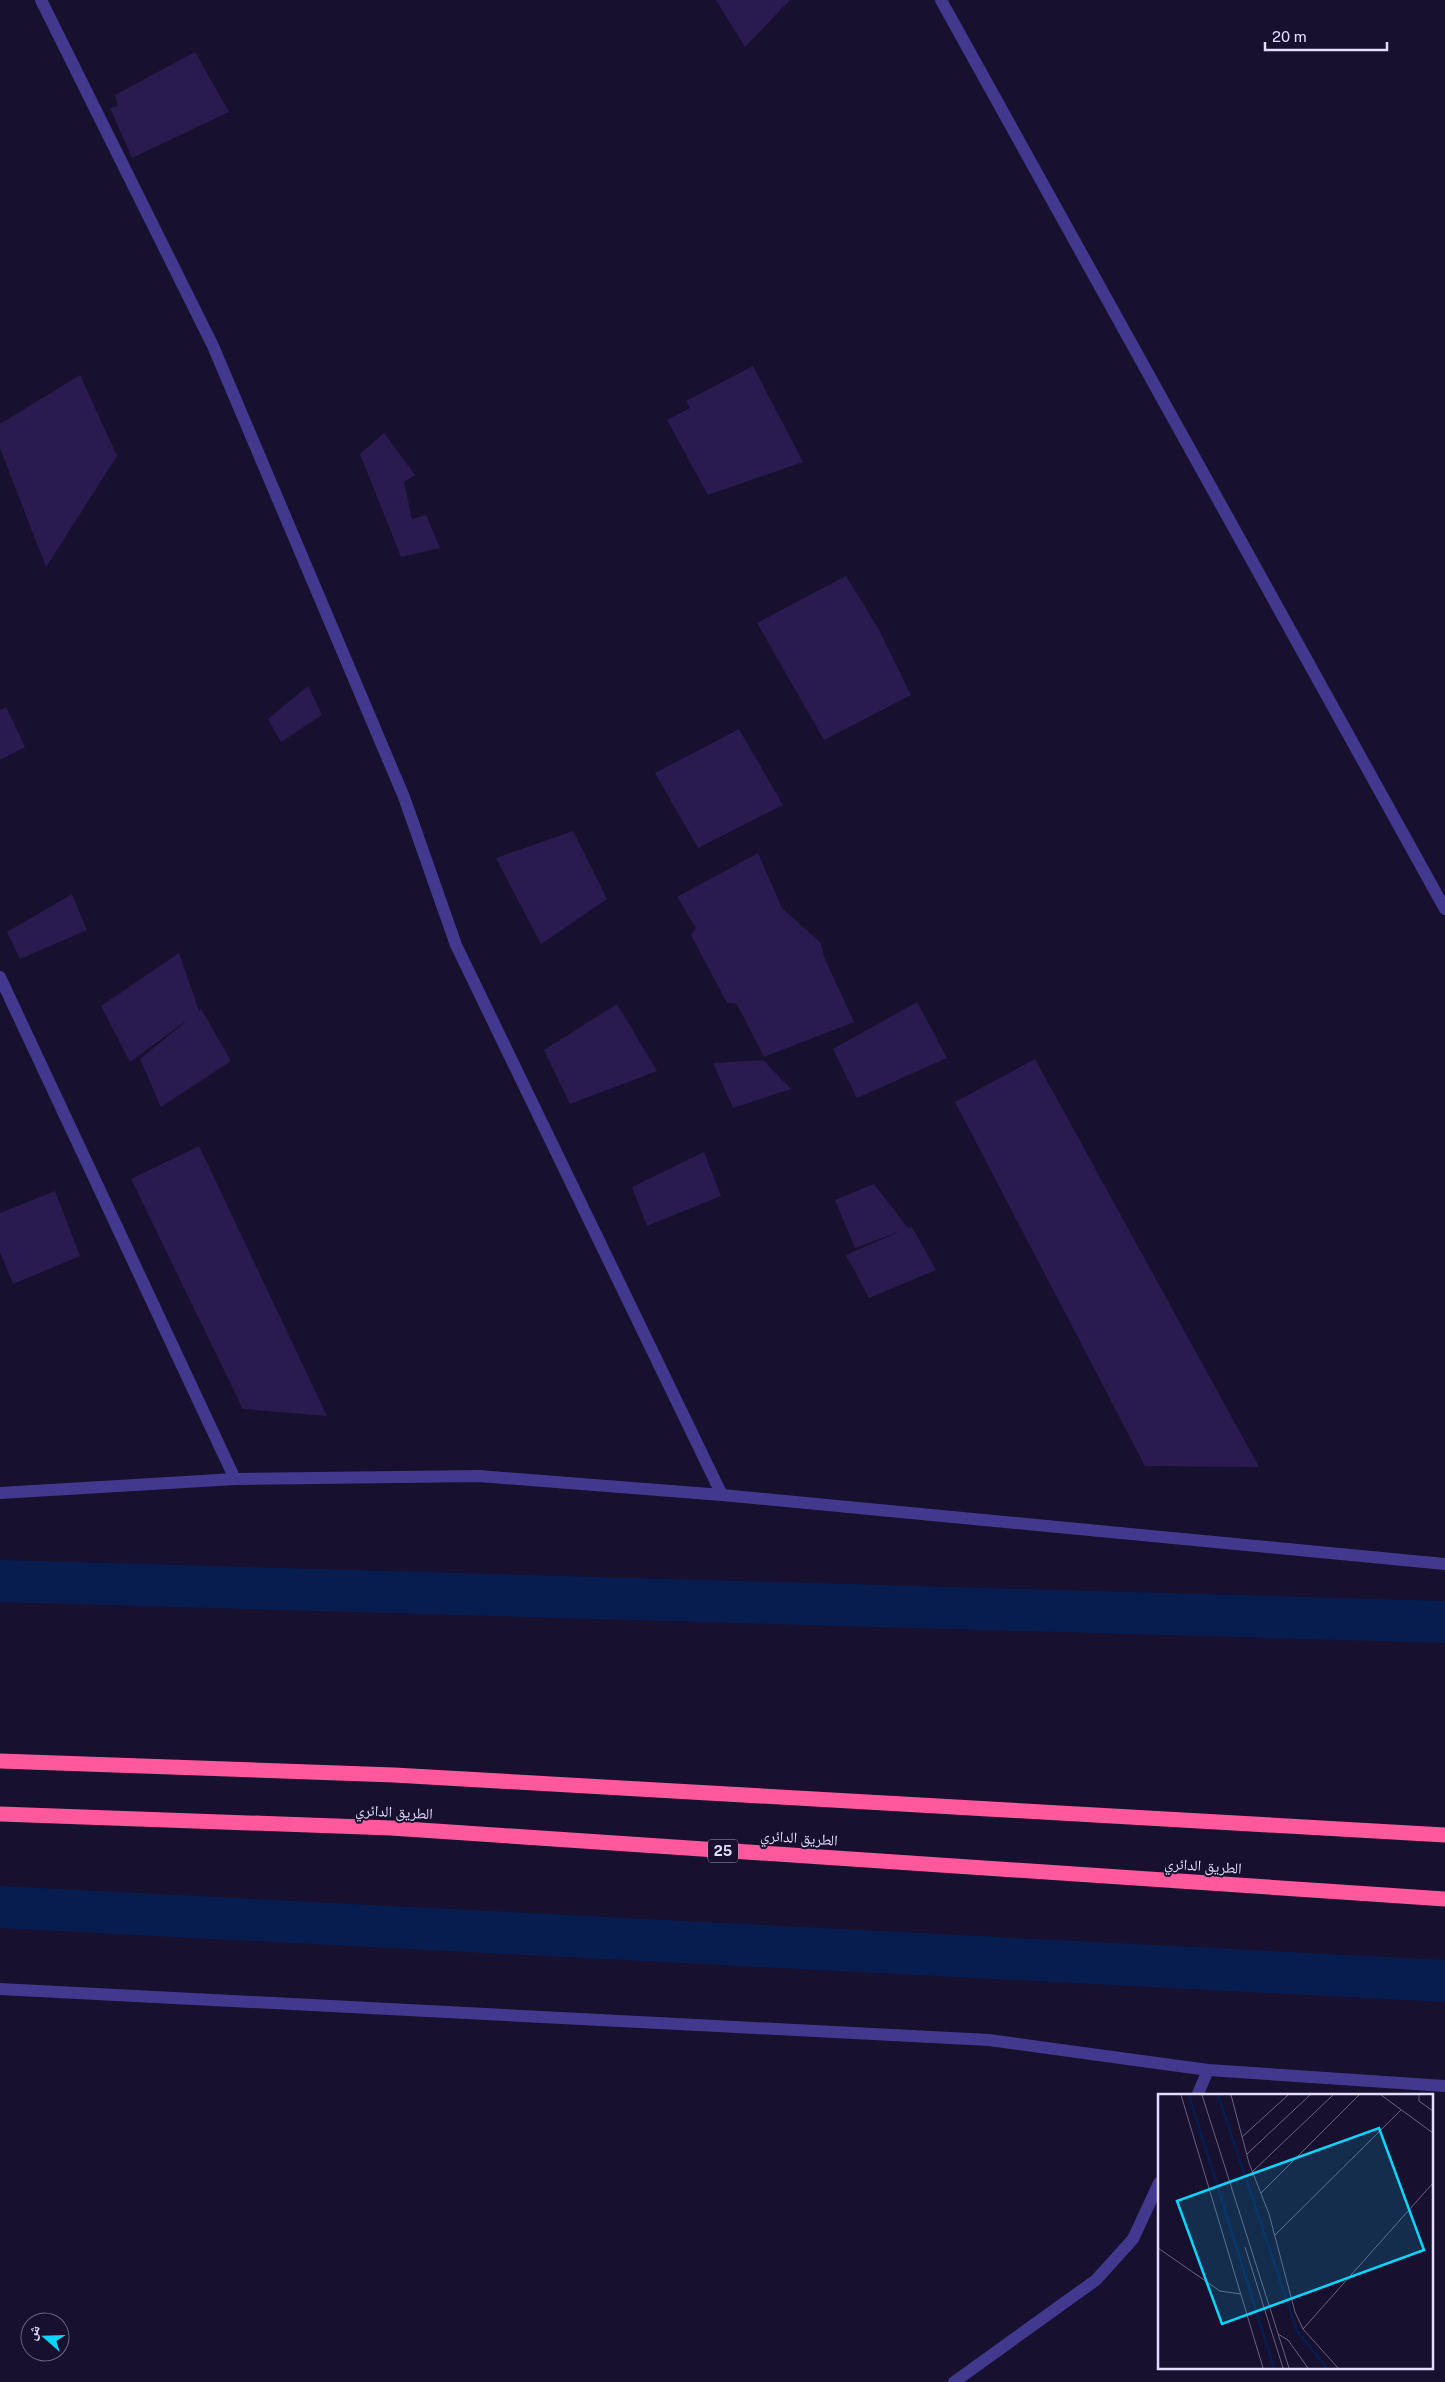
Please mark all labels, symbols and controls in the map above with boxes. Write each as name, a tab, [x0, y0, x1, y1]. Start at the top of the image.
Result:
scale bar	[1265, 20, 1388, 52]
text: 20 m	[1272, 28, 1307, 45]
street label: الطريق الدائري	[355, 1801, 433, 1826]
street label: الطريق الدائري	[759, 1826, 838, 1852]
road number: 25	[708, 1840, 738, 1862]
street label: الطريق الدائري	[1163, 1854, 1242, 1880]
inset map	[1158, 2094, 1432, 2370]
north arrow	[20, 2312, 70, 2362]
text: ش	[23, 2323, 44, 2343]

